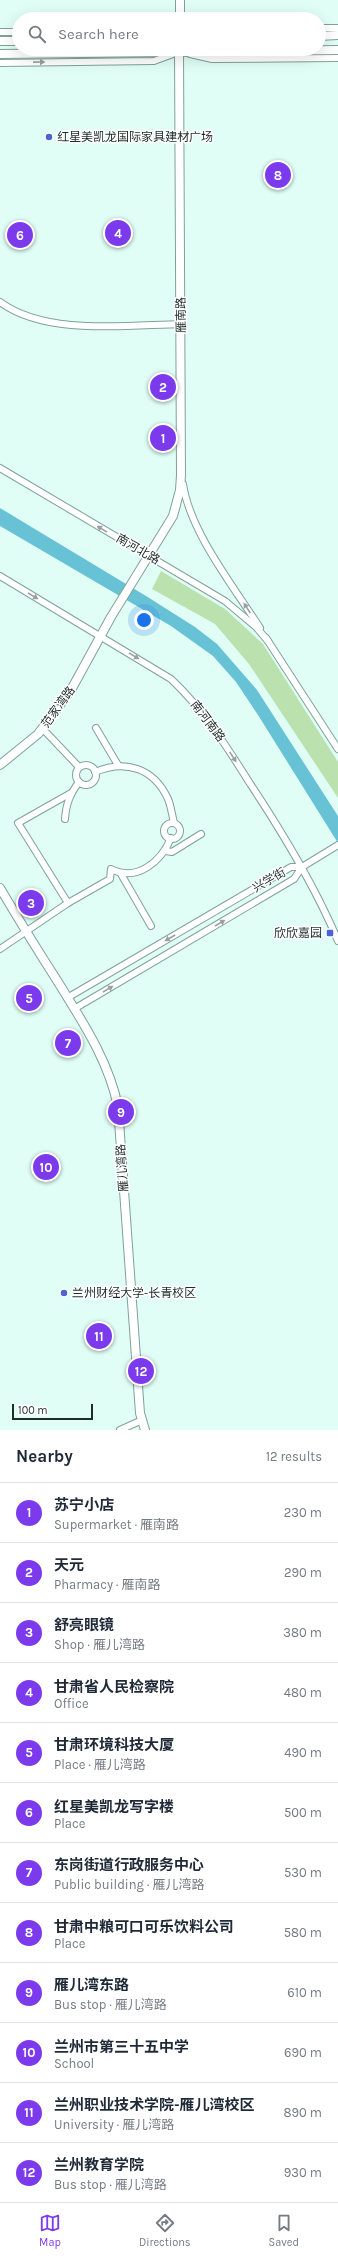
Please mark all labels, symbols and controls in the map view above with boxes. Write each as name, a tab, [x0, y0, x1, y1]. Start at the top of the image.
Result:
search box	[12, 12, 326, 56]
icon: search	[26, 23, 48, 45]
text: Search here	[58, 25, 139, 43]
one-way arrow	[33, 59, 45, 66]
place label: 红星美凯龙国际家具建材广场	[57, 130, 213, 144]
marker: 红星美凯龙国际家具建材广场	[44, 132, 54, 142]
pin: 8	[265, 160, 291, 190]
pin: 4	[105, 218, 131, 248]
pin: 6	[7, 220, 33, 250]
street label: 雁南路	[174, 297, 188, 333]
pin: 2	[150, 372, 176, 402]
pin: 1	[150, 423, 176, 453]
one-way arrow	[96, 526, 108, 533]
street label: 南河北路	[114, 531, 162, 567]
one-way arrow	[27, 592, 39, 599]
one-way arrow	[244, 602, 251, 614]
your location	[134, 610, 154, 630]
one-way arrow	[128, 653, 140, 660]
street label: 范家湾路	[38, 683, 78, 731]
street label: 南河南路	[188, 698, 228, 744]
one-way arrow	[230, 751, 237, 763]
street label: 兴学街	[250, 865, 288, 895]
pin: 3	[18, 888, 44, 918]
one-way arrow	[214, 919, 226, 926]
place label: 欣欣嘉园	[274, 926, 322, 940]
marker: 欣欣嘉园	[325, 928, 335, 938]
one-way arrow	[165, 934, 175, 942]
pin: 5	[16, 983, 42, 1013]
one-way arrow	[102, 986, 114, 993]
pin: 7	[55, 1028, 81, 1058]
pin: 9	[108, 1097, 134, 1127]
street label: 雁儿湾路	[113, 1144, 131, 1192]
pin: 10	[33, 1152, 59, 1182]
place label: 兰州财经大学-长青校区	[72, 1286, 196, 1300]
marker: 兰州财经大学-长青校区	[59, 1288, 69, 1298]
pin: 11	[86, 1321, 112, 1351]
pin: 12	[128, 1356, 154, 1386]
scale bar	[12, 1402, 93, 1421]
text: 100 m	[18, 1404, 48, 1417]
text: Nearby	[16, 1446, 73, 1466]
text: 12 results	[266, 1449, 322, 1464]
text: 苏宁小店	[54, 1496, 114, 1514]
text: 1	[27, 1505, 31, 1520]
text: 230 m	[284, 1505, 322, 1520]
text: Supermarket · 雁南路	[54, 1517, 179, 1532]
text: 天元	[54, 1556, 84, 1574]
text: 2	[25, 1565, 33, 1580]
text: 290 m	[284, 1565, 322, 1580]
text: Pharmacy · 雁南路	[54, 1577, 160, 1592]
text: 舒亮眼镜	[54, 1616, 114, 1634]
text: 3	[25, 1625, 33, 1640]
text: 380 m	[283, 1625, 322, 1640]
text: Shop · 雁儿湾路	[54, 1637, 145, 1652]
text: 甘肃省人民检察院	[54, 1678, 174, 1696]
text: 4	[25, 1685, 33, 1700]
text: 480 m	[284, 1685, 322, 1700]
text: Office	[54, 1696, 89, 1711]
text: 甘肃环境科技大厦	[54, 1736, 174, 1754]
text: 5	[25, 1745, 33, 1760]
text: 490 m	[284, 1745, 322, 1760]
text: Place · 雁儿湾路	[54, 1757, 146, 1772]
text: 红星美凯龙写字楼	[54, 1798, 174, 1816]
text: 6	[25, 1805, 33, 1820]
text: 500 m	[284, 1805, 322, 1820]
text: Place	[54, 1816, 85, 1831]
text: 东岗街道行政服务中心	[54, 1856, 204, 1874]
text: 7	[26, 1865, 32, 1880]
text: 530 m	[284, 1865, 322, 1880]
text: Public building · 雁儿湾路	[54, 1877, 204, 1892]
text: 甘肃中粮可口可乐饮料公司	[54, 1918, 234, 1936]
text: 8	[25, 1925, 33, 1940]
text: 580 m	[284, 1925, 322, 1940]
text: Place	[54, 1936, 85, 1951]
text: 雁儿湾东路	[54, 1976, 129, 1994]
text: 9	[25, 1985, 33, 2000]
text: 610 m	[287, 1985, 322, 2000]
text: Bus stop · 雁儿湾路	[54, 1997, 167, 2012]
text: 兰州市第三十五中学	[54, 2038, 189, 2056]
text: 10	[23, 2045, 35, 2060]
text: 690 m	[284, 2045, 322, 2060]
text: School	[54, 2056, 94, 2071]
text: 兰州职业技术学院-雁儿湾校区	[54, 2096, 255, 2114]
text: 11	[24, 2105, 34, 2120]
text: 890 m	[284, 2105, 322, 2120]
text: University · 雁儿湾路	[54, 2117, 174, 2132]
text: 兰州教育学院	[54, 2156, 144, 2174]
text: 12	[23, 2165, 35, 2180]
text: 930 m	[284, 2165, 322, 2180]
text: Bus stop · 雁儿湾路	[54, 2177, 167, 2192]
tab: Map	[39, 2212, 61, 2249]
tab: Directions	[139, 2212, 191, 2249]
tab: Saved	[269, 2212, 299, 2249]

